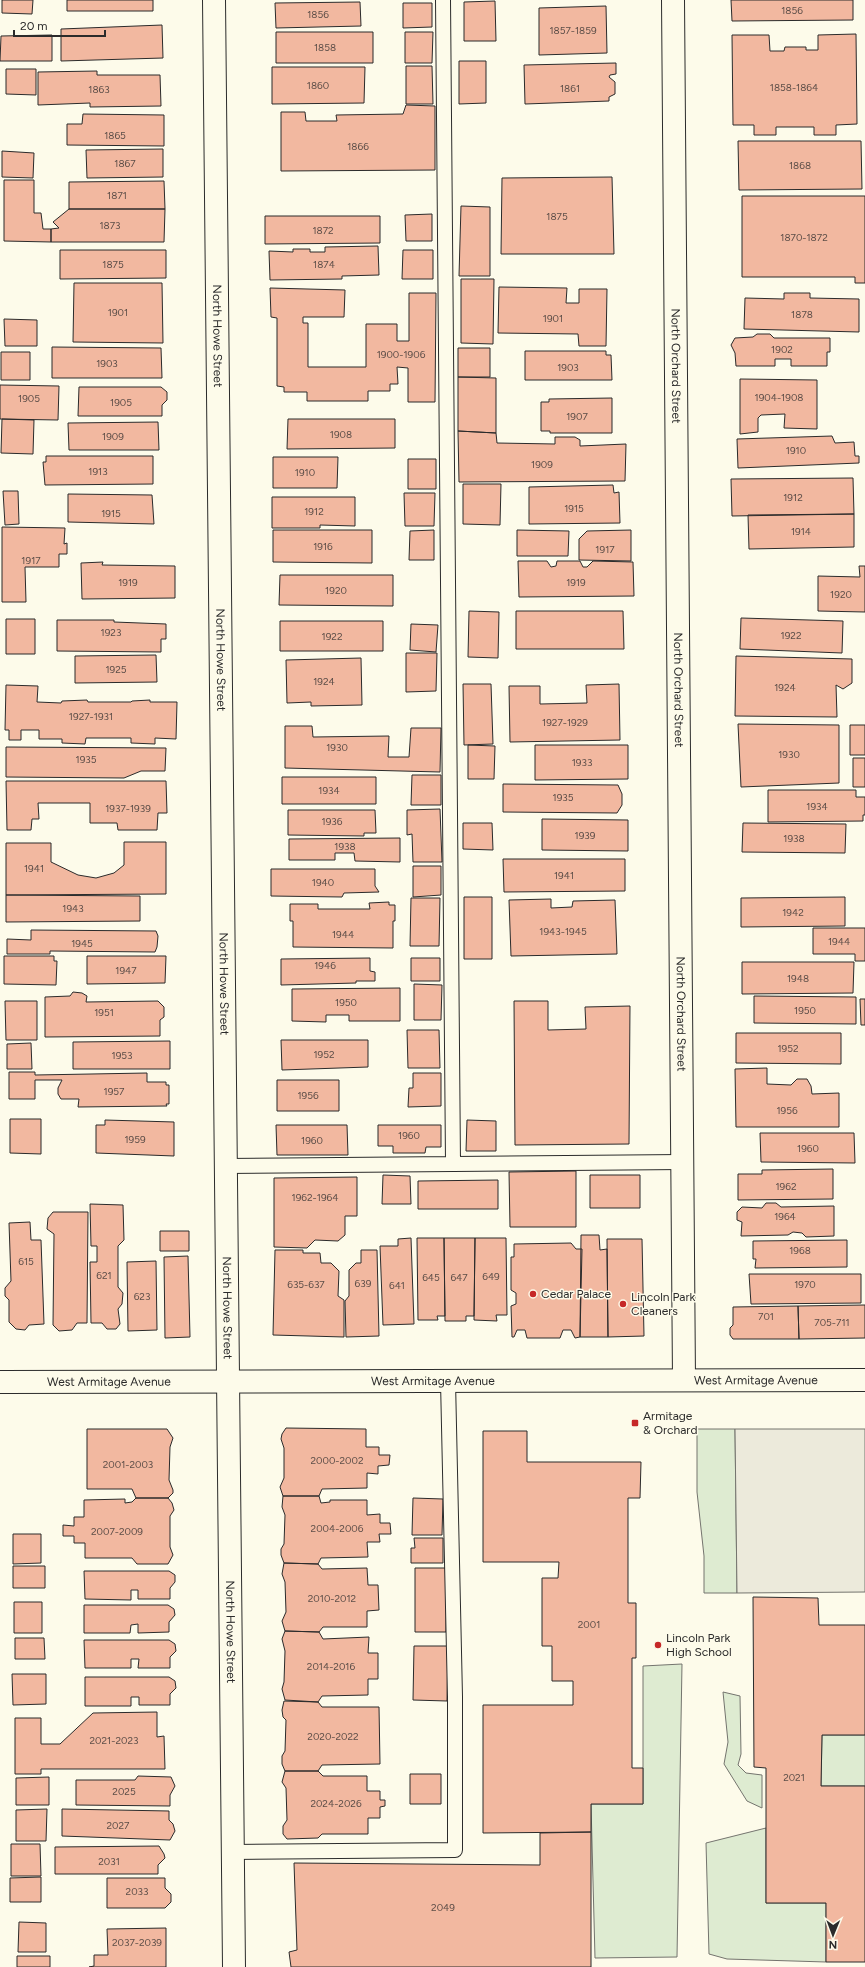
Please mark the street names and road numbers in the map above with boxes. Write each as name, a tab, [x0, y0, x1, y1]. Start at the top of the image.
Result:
street label: North Howe Street	[210, 284, 225, 388]
street label: North Orchard Street	[668, 308, 683, 424]
street label: North Howe Street	[213, 608, 228, 712]
street label: North Orchard Street	[671, 632, 686, 748]
street label: North Howe Street	[216, 932, 232, 1036]
street label: North Orchard Street	[674, 956, 689, 1072]
street label: North Howe Street	[220, 1256, 235, 1360]
street label: West Armitage Avenue	[694, 1373, 818, 1387]
street label: West Armitage Avenue	[371, 1374, 495, 1388]
street label: West Armitage Avenue	[47, 1375, 171, 1389]
street label: North Howe Street	[223, 1580, 238, 1684]

